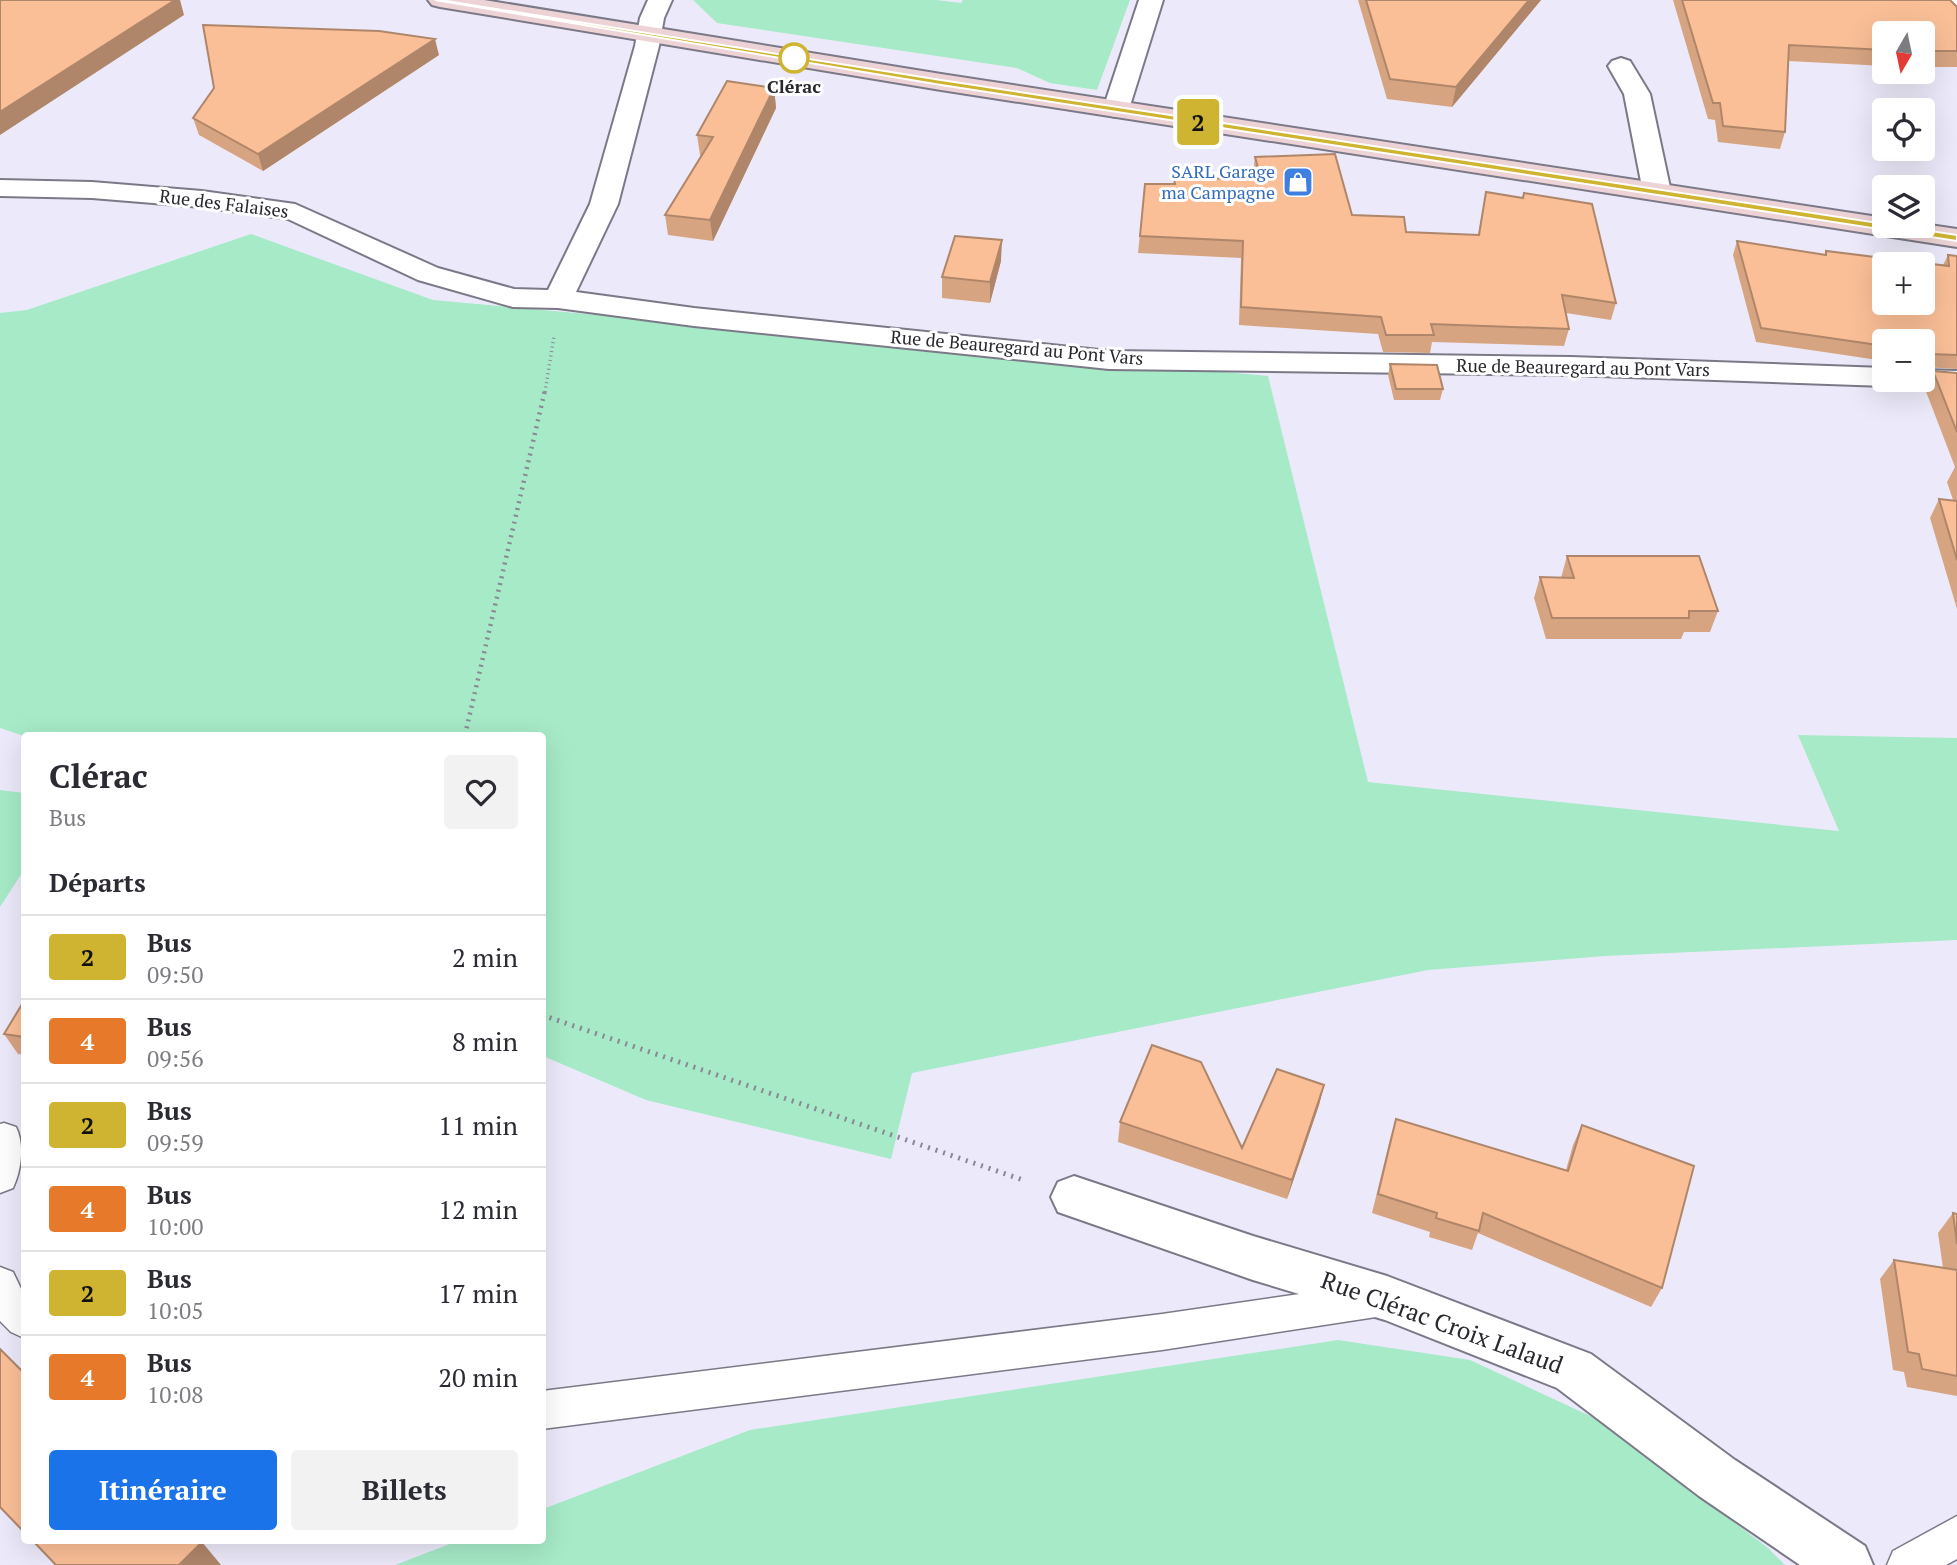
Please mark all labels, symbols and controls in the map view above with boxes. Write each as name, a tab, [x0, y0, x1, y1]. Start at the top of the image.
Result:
north arrow	[1872, 21, 1936, 84]
map controls	[1872, 21, 1935, 392]
marker: Clérac	[779, 43, 809, 73]
place label: Clérac	[767, 74, 821, 98]
button: locate	[1872, 98, 1935, 161]
line badge: 2	[1175, 99, 1221, 145]
text: 2	[1191, 106, 1205, 138]
place label: SARL Garage ma Campagne	[1161, 159, 1275, 204]
shop icon: SARL Garage ma Campagne	[1281, 165, 1315, 199]
button: layers	[1872, 175, 1935, 238]
street label: Rue des Falaises	[158, 183, 290, 223]
button: +	[1872, 252, 1935, 315]
street label: Rue de Beauregard au Pont Vars	[890, 324, 1145, 370]
button: −	[1872, 329, 1935, 392]
street label: Rue de Beauregard au Pont Vars	[1456, 353, 1710, 381]
text: Clérac	[49, 754, 148, 797]
button: heart	[444, 755, 518, 829]
text: Bus	[49, 802, 86, 833]
text: Départs	[49, 865, 146, 899]
text: Bus	[147, 925, 192, 959]
text: 2 min	[452, 940, 518, 974]
text: 2	[81, 941, 94, 973]
text: 09:50	[147, 959, 204, 990]
text: Bus	[147, 1009, 192, 1043]
text: 8 min	[452, 1024, 518, 1058]
text: 4	[81, 1025, 94, 1057]
text: 09:56	[147, 1043, 204, 1074]
text: Bus	[147, 1093, 192, 1127]
text: 11 min	[438, 1108, 518, 1142]
text: 2	[81, 1109, 94, 1141]
text: 09:59	[147, 1127, 204, 1158]
text: Bus	[147, 1177, 192, 1211]
text: 12 min	[438, 1192, 518, 1226]
text: 4	[81, 1193, 94, 1225]
text: 10:00	[147, 1211, 204, 1242]
text: Bus	[147, 1261, 192, 1295]
street label: Rue Clérac Croix Lalaud	[1317, 1263, 1568, 1381]
text: 17 min	[438, 1276, 518, 1310]
text: 2	[81, 1277, 94, 1309]
text: 10:05	[147, 1295, 204, 1326]
text: Bus	[147, 1345, 192, 1379]
text: 20 min	[438, 1360, 518, 1394]
text: 4	[81, 1361, 94, 1393]
text: 10:08	[147, 1379, 204, 1410]
button: Itinéraire	[49, 1450, 277, 1530]
button: Billets	[291, 1450, 518, 1530]

